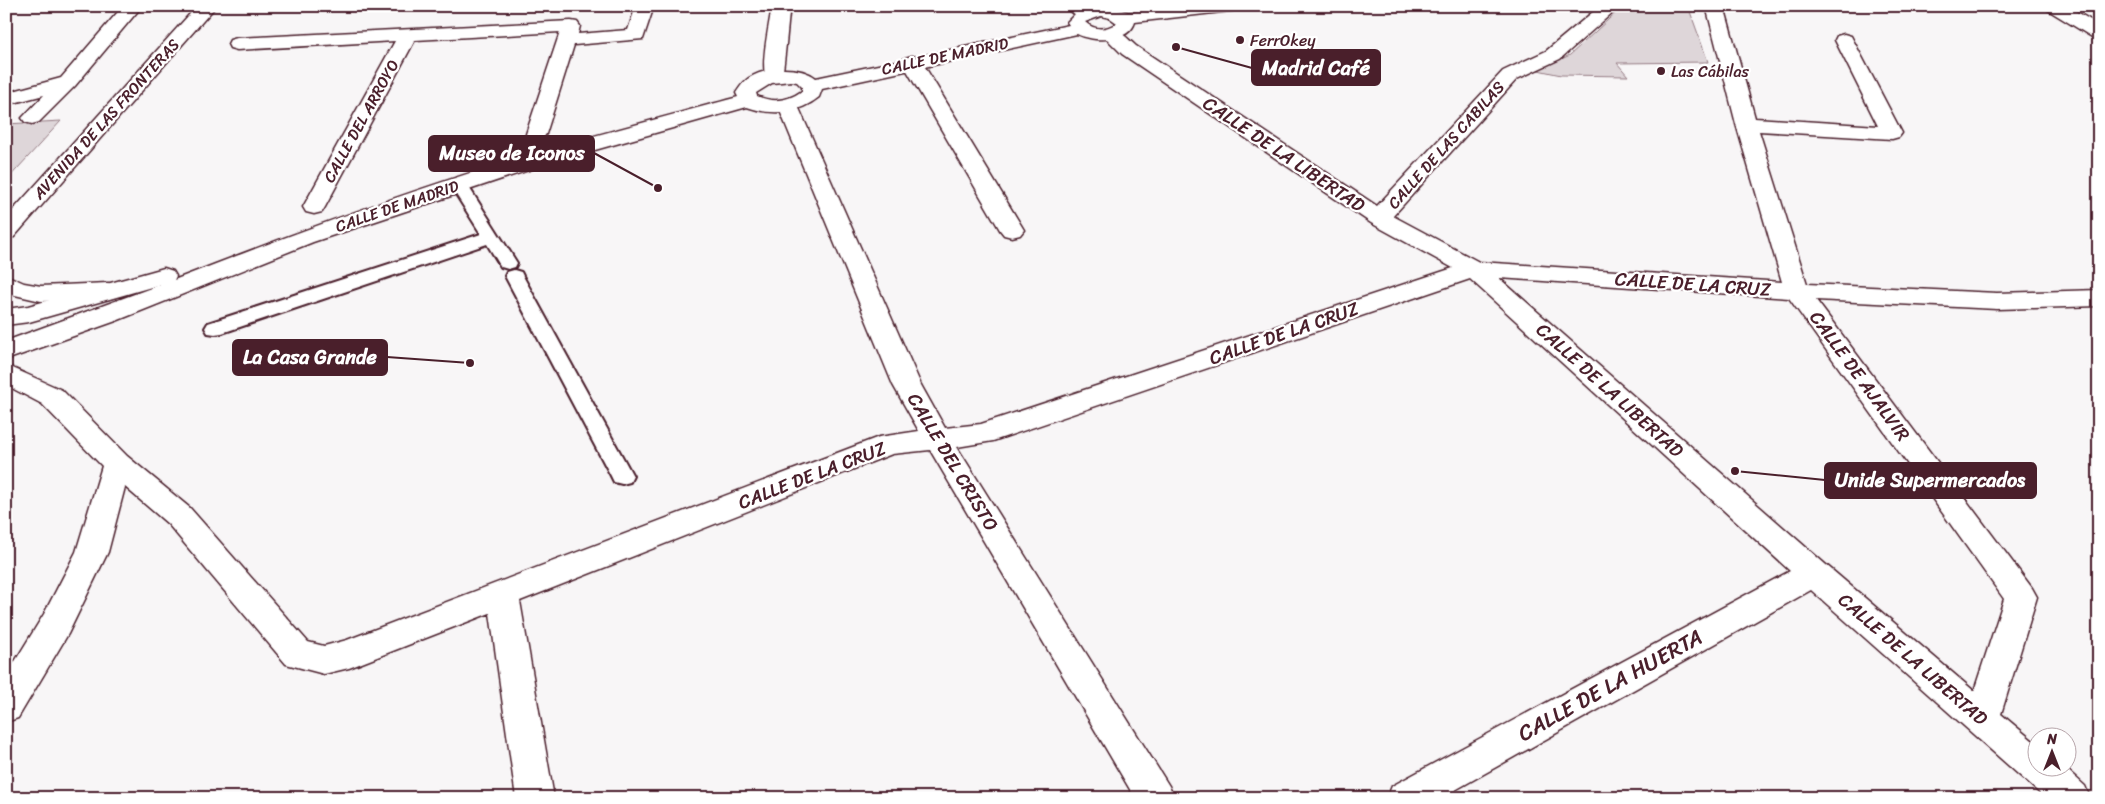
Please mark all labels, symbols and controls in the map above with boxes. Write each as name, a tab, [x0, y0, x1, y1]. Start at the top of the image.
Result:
place label: FerrOkey	[1250, 26, 1316, 55]
street label: CALLE DE MADRID	[879, 28, 1011, 84]
street label: AVENIDA DE LAS FRONTERAS	[25, 31, 187, 207]
marker: FerrOkey	[1234, 34, 1246, 46]
callout: Madrid Café	[1252, 50, 1380, 85]
text: Madrid Café	[1261, 51, 1371, 86]
street label: CALLE DEL ARROYO	[315, 54, 407, 188]
place label: Las Cábilas	[1671, 57, 1750, 86]
marker: Las Cábilas	[1655, 65, 1667, 77]
street label: CALLE DE LAS CABILAS	[1380, 74, 1512, 216]
street label: CALLE DE LA LIBERTAD	[1196, 87, 1373, 221]
callout: Museo de Iconos	[429, 136, 594, 171]
text: Museo de Iconos	[438, 136, 586, 171]
street label: CALLE DE MADRID	[331, 171, 463, 241]
street label: CALLE DE LA CRUZ	[1614, 262, 1772, 306]
street label: CALLE DE LA CRUZ	[1205, 292, 1363, 374]
street label: CALLE DE AJALVIR	[1801, 303, 1919, 449]
street label: CALLE DE LA LIBERTAD	[1528, 314, 1692, 466]
callout: La Casa Grande	[233, 340, 387, 375]
text: La Casa Grande	[243, 340, 378, 375]
street label: CALLE DEL CRISTO	[898, 386, 1008, 538]
street label: CALLE DE LA CRUZ	[733, 432, 891, 518]
callout: Unide Supermercados	[1825, 463, 2036, 498]
text: Unide Supermercados	[1835, 463, 2026, 498]
street label: CALLE DE LA LIBERTAD	[1830, 584, 1996, 734]
street label: CALLE DE LA HUERTA	[1510, 618, 1710, 752]
north arrow	[2028, 726, 2078, 776]
text: N	[2046, 727, 2057, 752]

